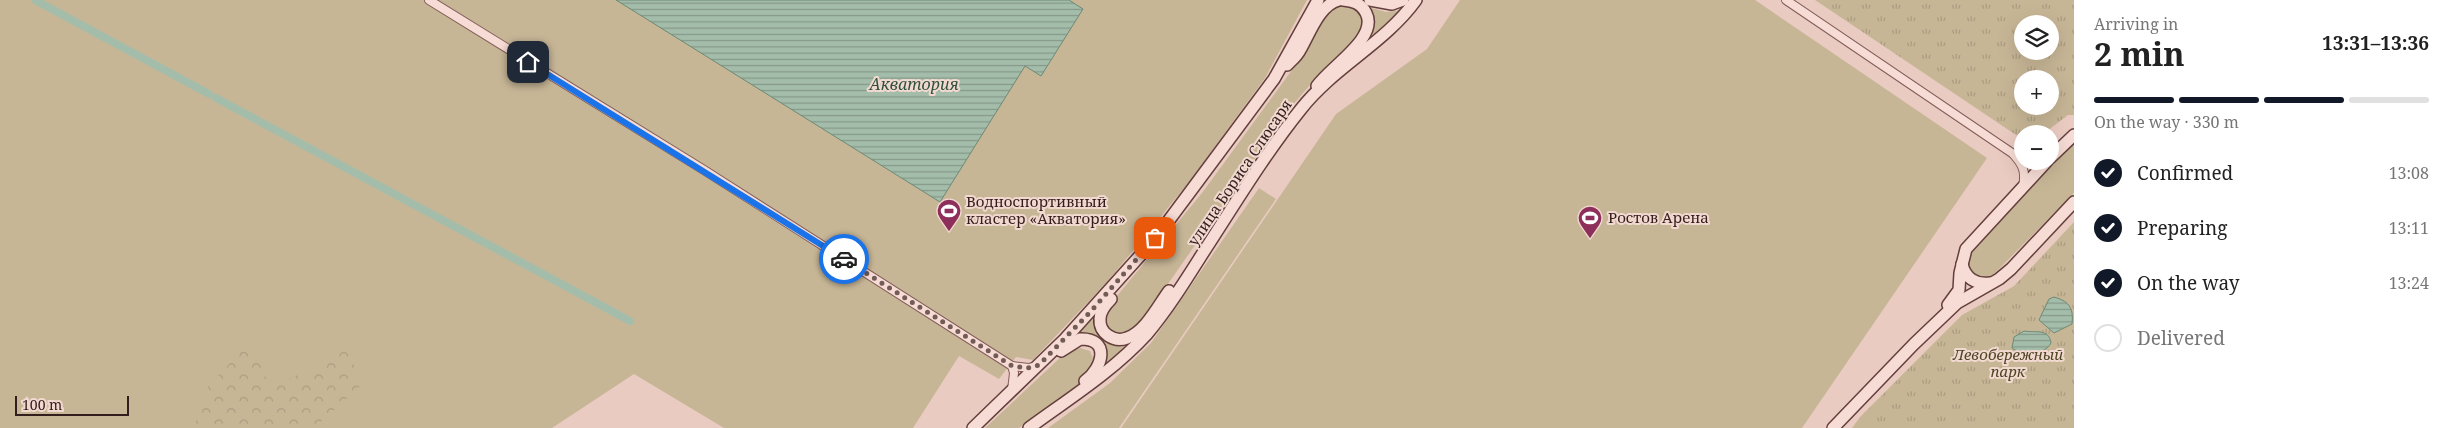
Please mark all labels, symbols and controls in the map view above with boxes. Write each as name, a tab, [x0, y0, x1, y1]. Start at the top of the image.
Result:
text: Arriving in	[2094, 13, 2178, 35]
map controls	[2014, 15, 2059, 170]
button: layers	[2014, 15, 2059, 60]
text: 13:31–13:36	[2322, 30, 2429, 56]
text: 2 min	[2094, 32, 2185, 75]
pin	[507, 41, 549, 83]
icon: home	[514, 48, 542, 76]
button: +	[2014, 70, 2059, 115]
water label: Акватория	[868, 73, 959, 95]
street label: улица Бориса Слюсаря	[1183, 95, 1296, 250]
text: On the way · 330 m	[2094, 111, 2239, 133]
button: −	[2014, 125, 2059, 170]
icon: check	[2094, 159, 2122, 187]
text: Confirmed	[2137, 160, 2233, 186]
text: 13:08	[2389, 162, 2429, 184]
place label: Водноспортивный кластер «Акватория»	[966, 191, 1126, 228]
sports icon: Водноспортивный кластер «Акватория»	[936, 198, 962, 232]
sports icon: Ростов Арена	[1577, 205, 1603, 239]
place label: Ростов Арена	[1608, 207, 1709, 227]
icon: check	[2094, 214, 2122, 242]
text: Preparing	[2137, 215, 2227, 241]
pin	[1134, 217, 1176, 259]
text: 13:11	[2389, 217, 2429, 239]
icon: bag	[1141, 224, 1169, 252]
courier	[819, 234, 869, 284]
icon: car	[830, 245, 858, 273]
icon: check	[2094, 269, 2122, 297]
text: On the way	[2137, 270, 2240, 296]
text: 13:24	[2389, 272, 2429, 294]
text: Delivered	[2137, 325, 2225, 351]
park label: Левобережный парк	[1952, 344, 2063, 381]
scale bar	[15, 393, 129, 416]
text: 100 m	[22, 395, 62, 414]

